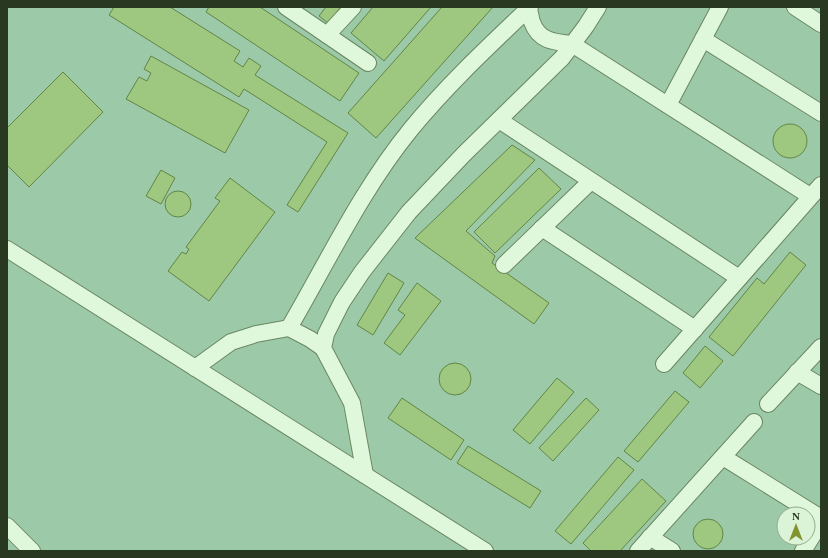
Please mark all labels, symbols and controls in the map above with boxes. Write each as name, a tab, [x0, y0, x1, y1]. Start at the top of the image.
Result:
north arrow	[776, 506, 816, 546]
text: N	[792, 510, 800, 522]

